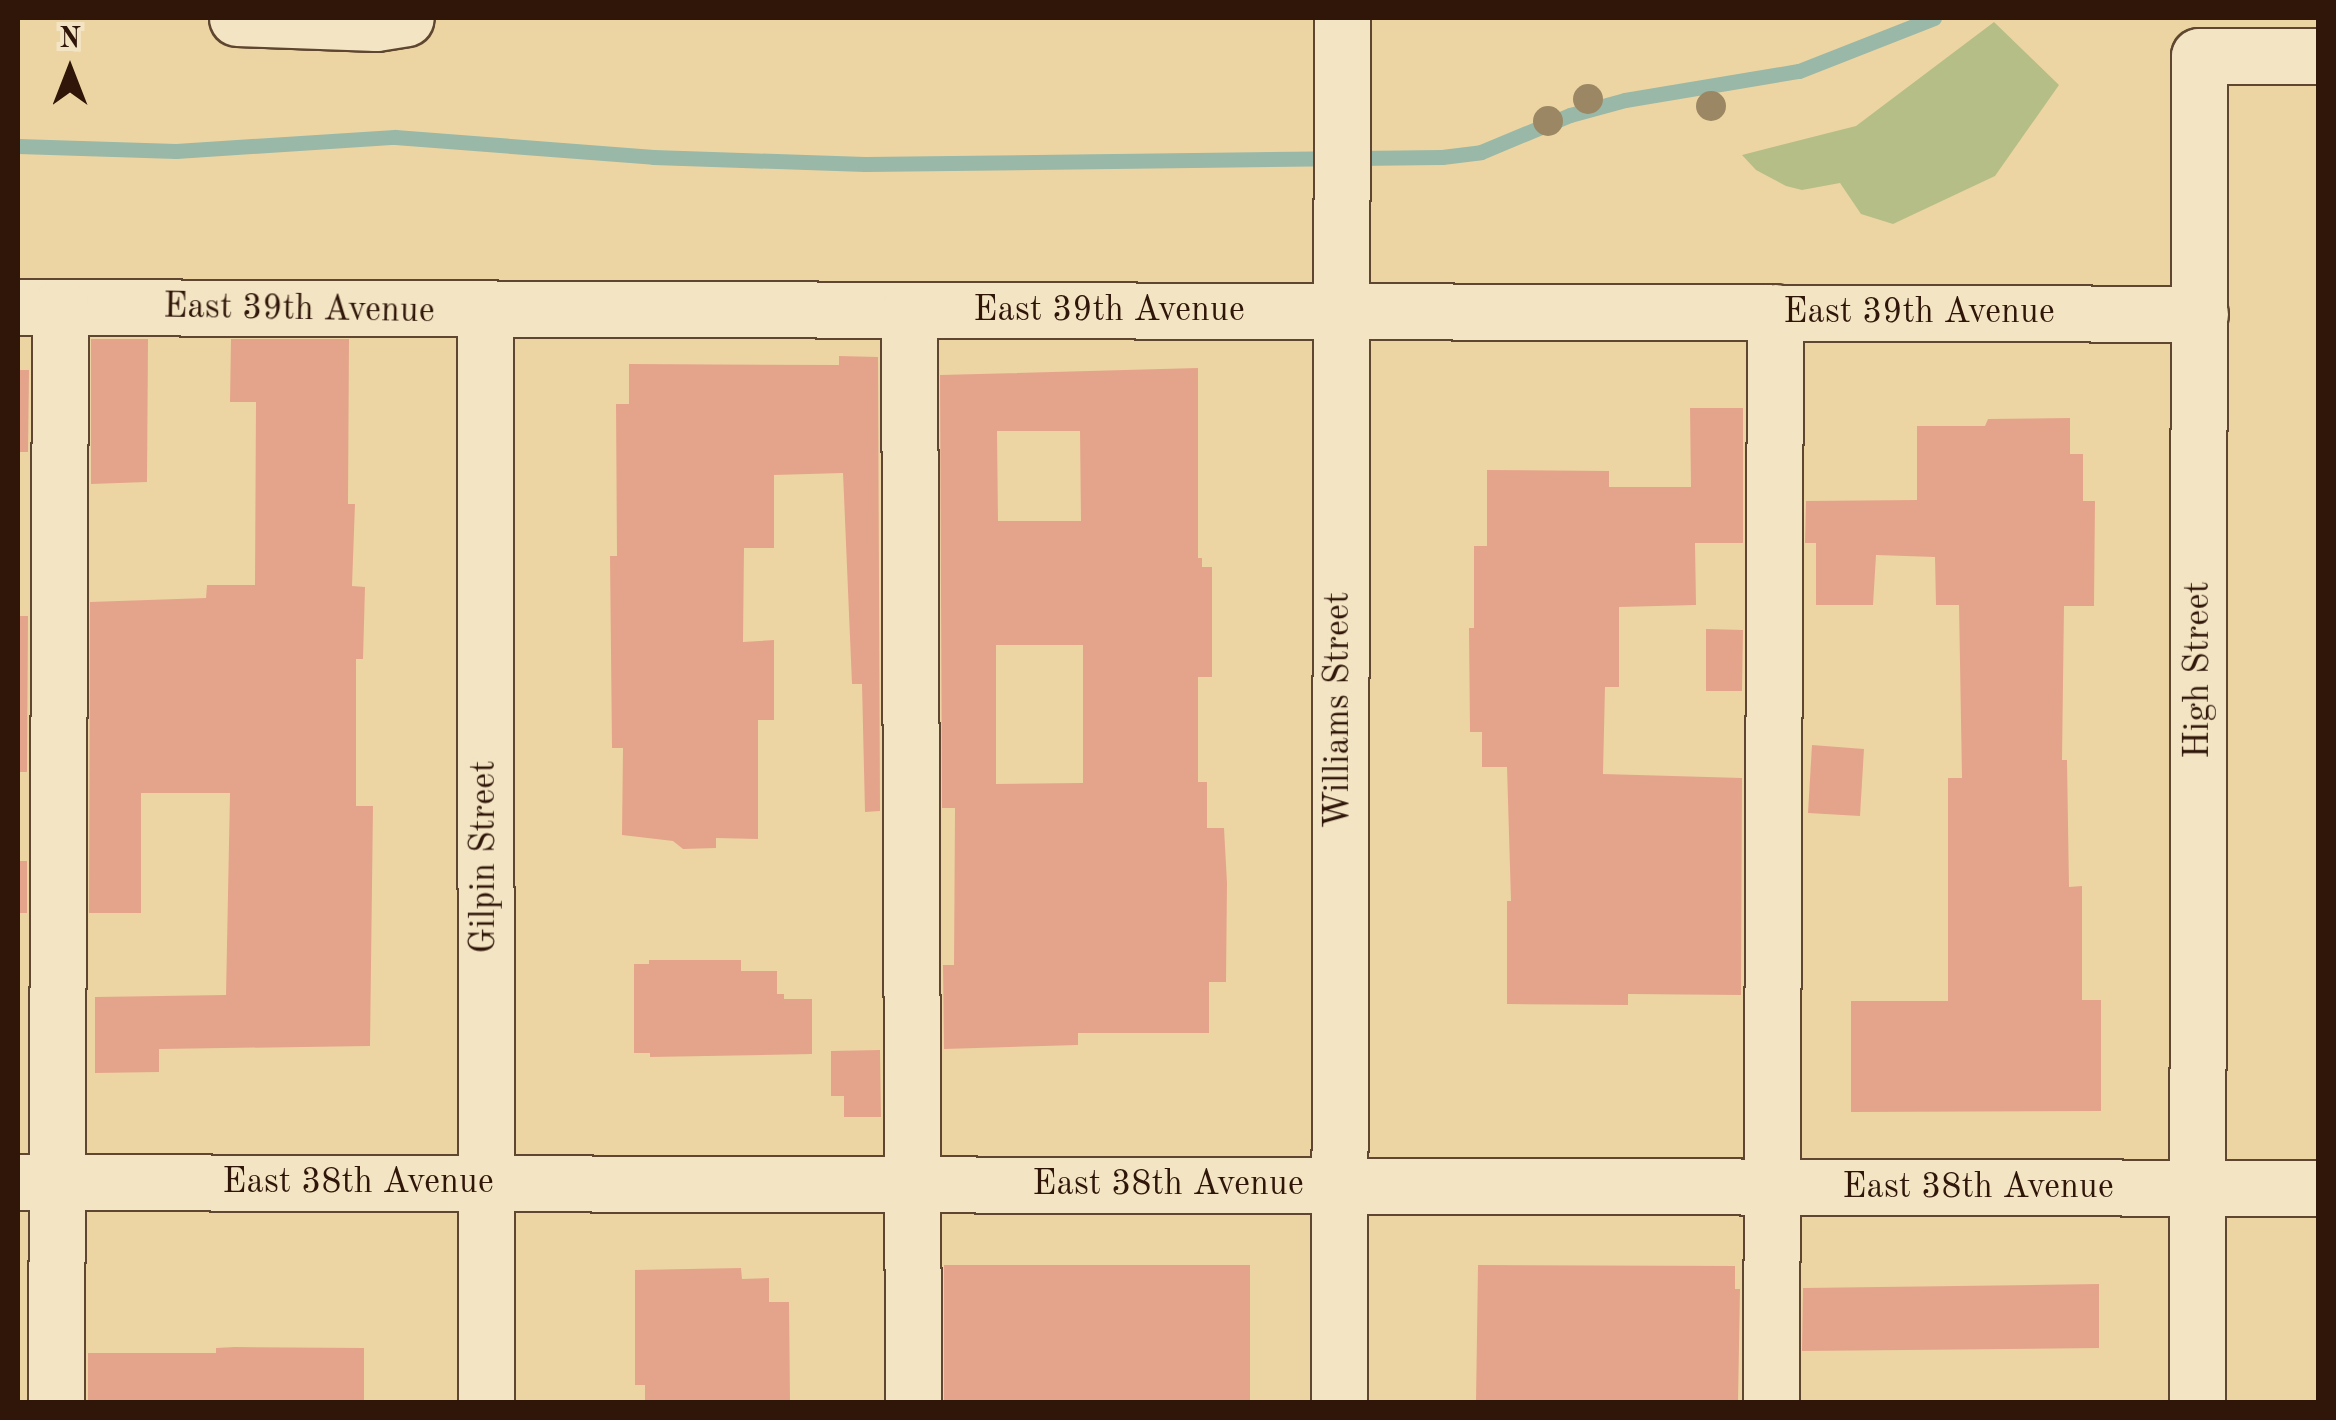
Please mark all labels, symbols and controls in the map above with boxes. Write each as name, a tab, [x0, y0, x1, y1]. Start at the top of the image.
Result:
north arrow	[20, 20, 120, 120]
text: N	[59, 26, 81, 54]
street label: East 39th Avenue	[163, 287, 435, 333]
street label: East 39th Avenue	[973, 290, 1245, 332]
street label: East 39th Avenue	[1783, 292, 2055, 334]
street label: High Street	[2178, 581, 2220, 759]
street label: Williams Street	[1318, 592, 1360, 828]
street label: Gilpin Street	[464, 760, 506, 954]
street label: East 38th Avenue	[222, 1162, 494, 1204]
street label: East 38th Avenue	[1032, 1164, 1304, 1206]
street label: East 38th Avenue	[1842, 1167, 2114, 1209]

